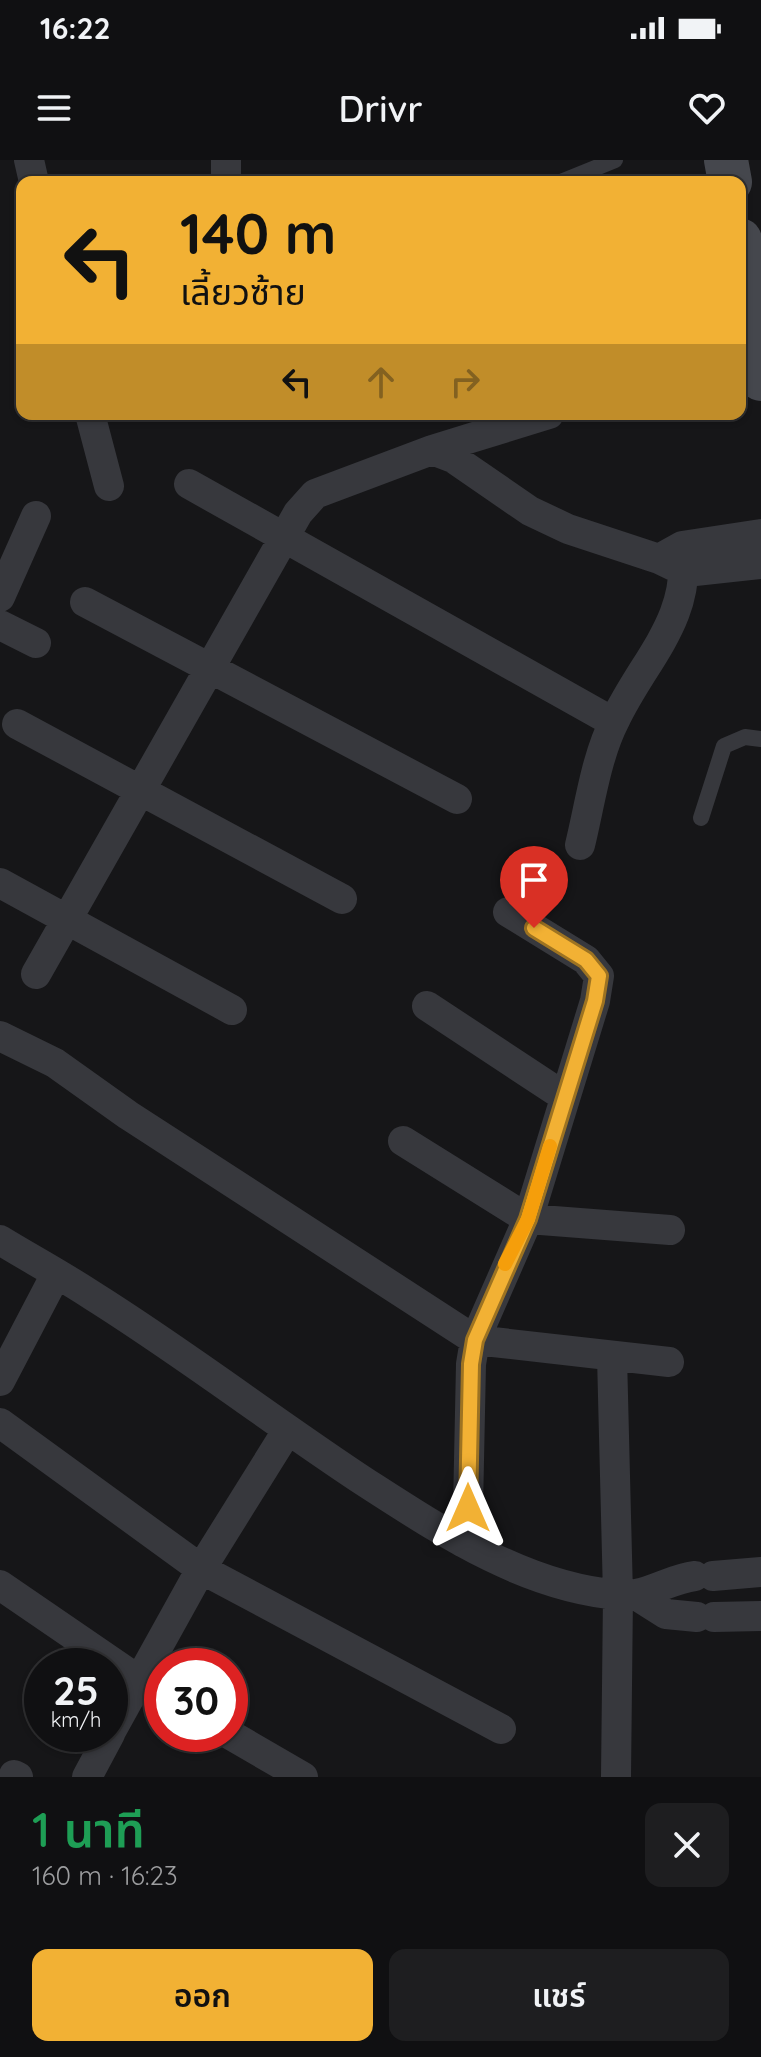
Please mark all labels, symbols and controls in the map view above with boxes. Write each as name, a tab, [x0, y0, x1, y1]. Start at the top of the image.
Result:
text: 16:22	[40, 9, 111, 47]
icon: menu	[32, 86, 76, 130]
text: Drivr	[339, 86, 422, 131]
icon: heart	[685, 86, 729, 130]
text: 140 m	[180, 198, 336, 268]
icon: left	[48, 208, 152, 312]
text: เลี้ยวซ้าย	[180, 269, 306, 314]
icon: left	[275, 360, 319, 404]
icon: ahead	[359, 360, 403, 404]
icon: right	[443, 360, 487, 404]
pin	[500, 846, 568, 928]
icon: arrive	[512, 858, 556, 902]
position arrow	[426, 1466, 510, 1550]
speed limit sign: 30	[144, 1648, 248, 1752]
text: 25	[53, 1665, 99, 1715]
text: km/h	[51, 1707, 101, 1732]
text: 1 นาที	[32, 1799, 145, 1859]
button: close	[645, 1803, 729, 1887]
text: 160 m · 16:23	[32, 1859, 178, 1892]
button: ออก	[32, 1949, 373, 2041]
button: แชร์	[389, 1949, 729, 2041]

